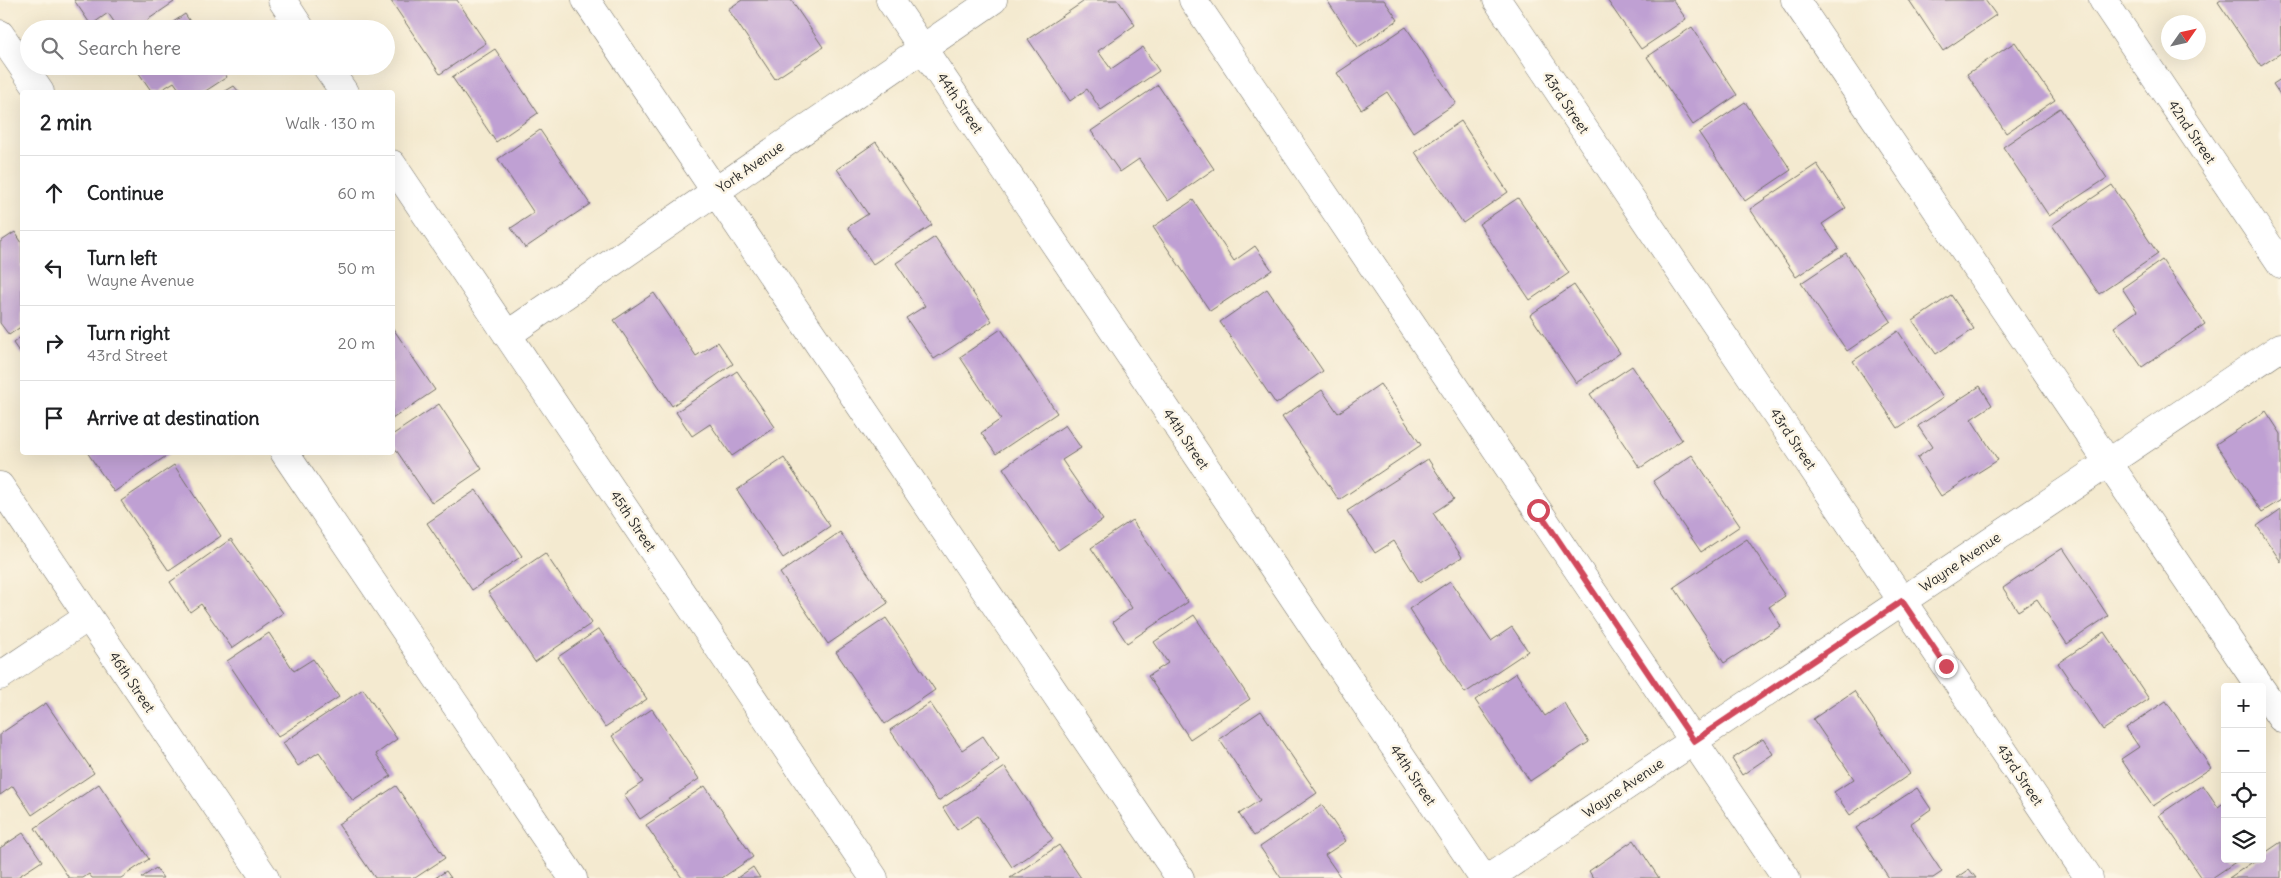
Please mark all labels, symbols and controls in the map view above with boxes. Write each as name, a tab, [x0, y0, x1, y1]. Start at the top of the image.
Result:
north arrow	[2161, 15, 2206, 60]
search box	[20, 20, 395, 75]
icon: search	[38, 34, 66, 62]
text: Search here	[78, 36, 181, 60]
street label: 44th Street	[933, 69, 987, 137]
street label: 43rd Street	[1539, 69, 1593, 137]
street label: 42nd Street	[2164, 97, 2220, 167]
text: 2 min	[40, 109, 92, 136]
text: Walk · 130 m	[285, 113, 375, 133]
street label: York Avenue	[713, 137, 787, 197]
icon: ahead	[40, 179, 68, 207]
text: Continue	[87, 181, 164, 205]
text: 60 m	[337, 183, 375, 203]
text: Turn left	[87, 246, 157, 270]
icon: left	[40, 254, 68, 282]
text: 50 m	[337, 258, 375, 278]
text: Wayne Avenue	[87, 270, 195, 290]
text: Turn right	[87, 321, 170, 345]
icon: right	[40, 329, 68, 357]
text: 20 m	[338, 333, 375, 353]
text: 43rd Street	[87, 345, 168, 365]
icon: arrive	[40, 404, 68, 432]
street label: 44th Street	[1159, 405, 1213, 473]
street label: 43rd Street	[1766, 405, 1820, 473]
text: Arrive at destination	[87, 406, 260, 430]
street label: 45th Street	[606, 487, 660, 555]
route start	[1527, 499, 1550, 522]
street label: Wayne Avenue	[1916, 528, 2004, 596]
street label: 46th Street	[105, 648, 159, 716]
route end	[1935, 655, 1958, 678]
map controls	[2221, 683, 2266, 863]
button: +	[2221, 683, 2266, 728]
button: −	[2221, 728, 2266, 773]
street label: 44th Street	[1386, 741, 1440, 809]
street label: 43rd Street	[1993, 741, 2047, 809]
street label: Wayne Avenue	[1579, 754, 1667, 822]
button: locate	[2221, 773, 2266, 818]
button: layers	[2221, 818, 2266, 863]

